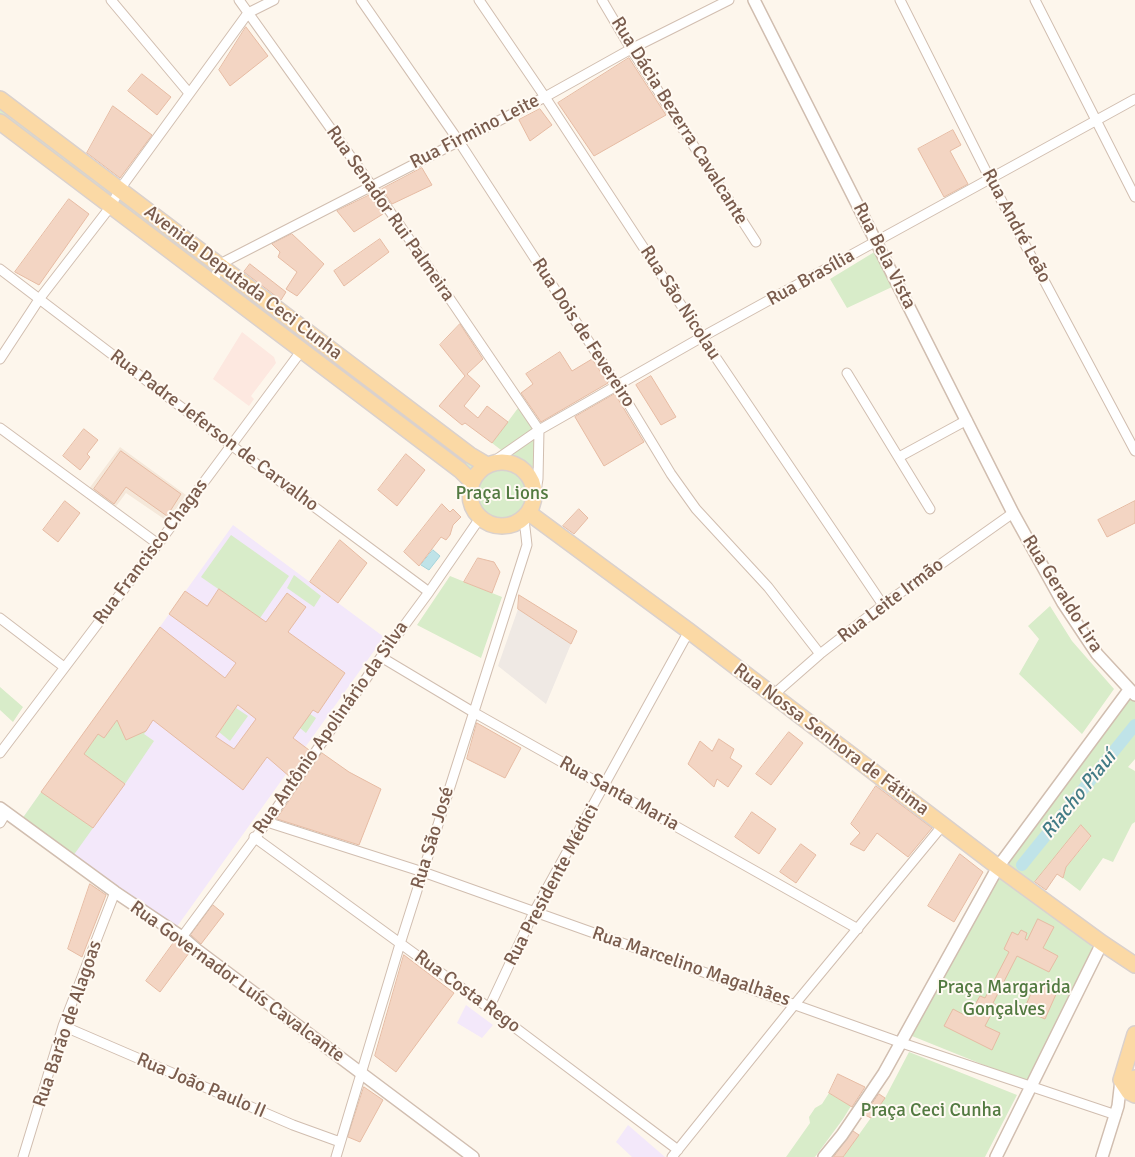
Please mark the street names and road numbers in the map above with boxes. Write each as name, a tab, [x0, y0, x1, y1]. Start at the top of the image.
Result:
street label: Rua Dácia Bezerra Cavalcante	[606, 13, 752, 229]
street label: Rua Firmino Leite	[407, 90, 543, 174]
street label: Rua Senador Rui Palmeira	[321, 122, 459, 306]
street label: Rua André Leão	[976, 165, 1056, 287]
street label: Rua Bela Vista	[847, 199, 921, 313]
street label: Avenida Deputada Ceci Cunha	[139, 201, 347, 365]
street label: Rua São Nicolau	[635, 242, 725, 364]
street label: Rua Brasília	[763, 245, 859, 311]
street label: Rua Dois de Fevereiro	[526, 254, 640, 412]
street label: Rua Padre Jeferson de Carvalho	[105, 345, 323, 517]
street label: Rua Francisco Chagas	[89, 475, 213, 629]
street label: Rua Geraldo Lira	[1017, 531, 1107, 657]
street label: Rua Leite Irmão	[834, 554, 948, 648]
street label: Rua Antônio Apolinário da Silva	[249, 617, 413, 839]
street label: Rua Nossa Senhora de Fátima	[729, 659, 933, 821]
street label: Rua Santa Maria	[555, 752, 683, 836]
street label: Rua São José	[407, 784, 459, 892]
street label: Rua Presidente Médici	[500, 800, 604, 970]
street label: Rua Governador Luís Cavalcante	[125, 896, 349, 1068]
street label: Rua Marcelino Magalhães	[589, 922, 793, 1012]
street label: Rua Barão de Alagoas	[29, 938, 107, 1110]
street label: Rua Costa Rego	[409, 946, 525, 1038]
street label: Rua João Paulo II	[133, 1049, 269, 1123]

